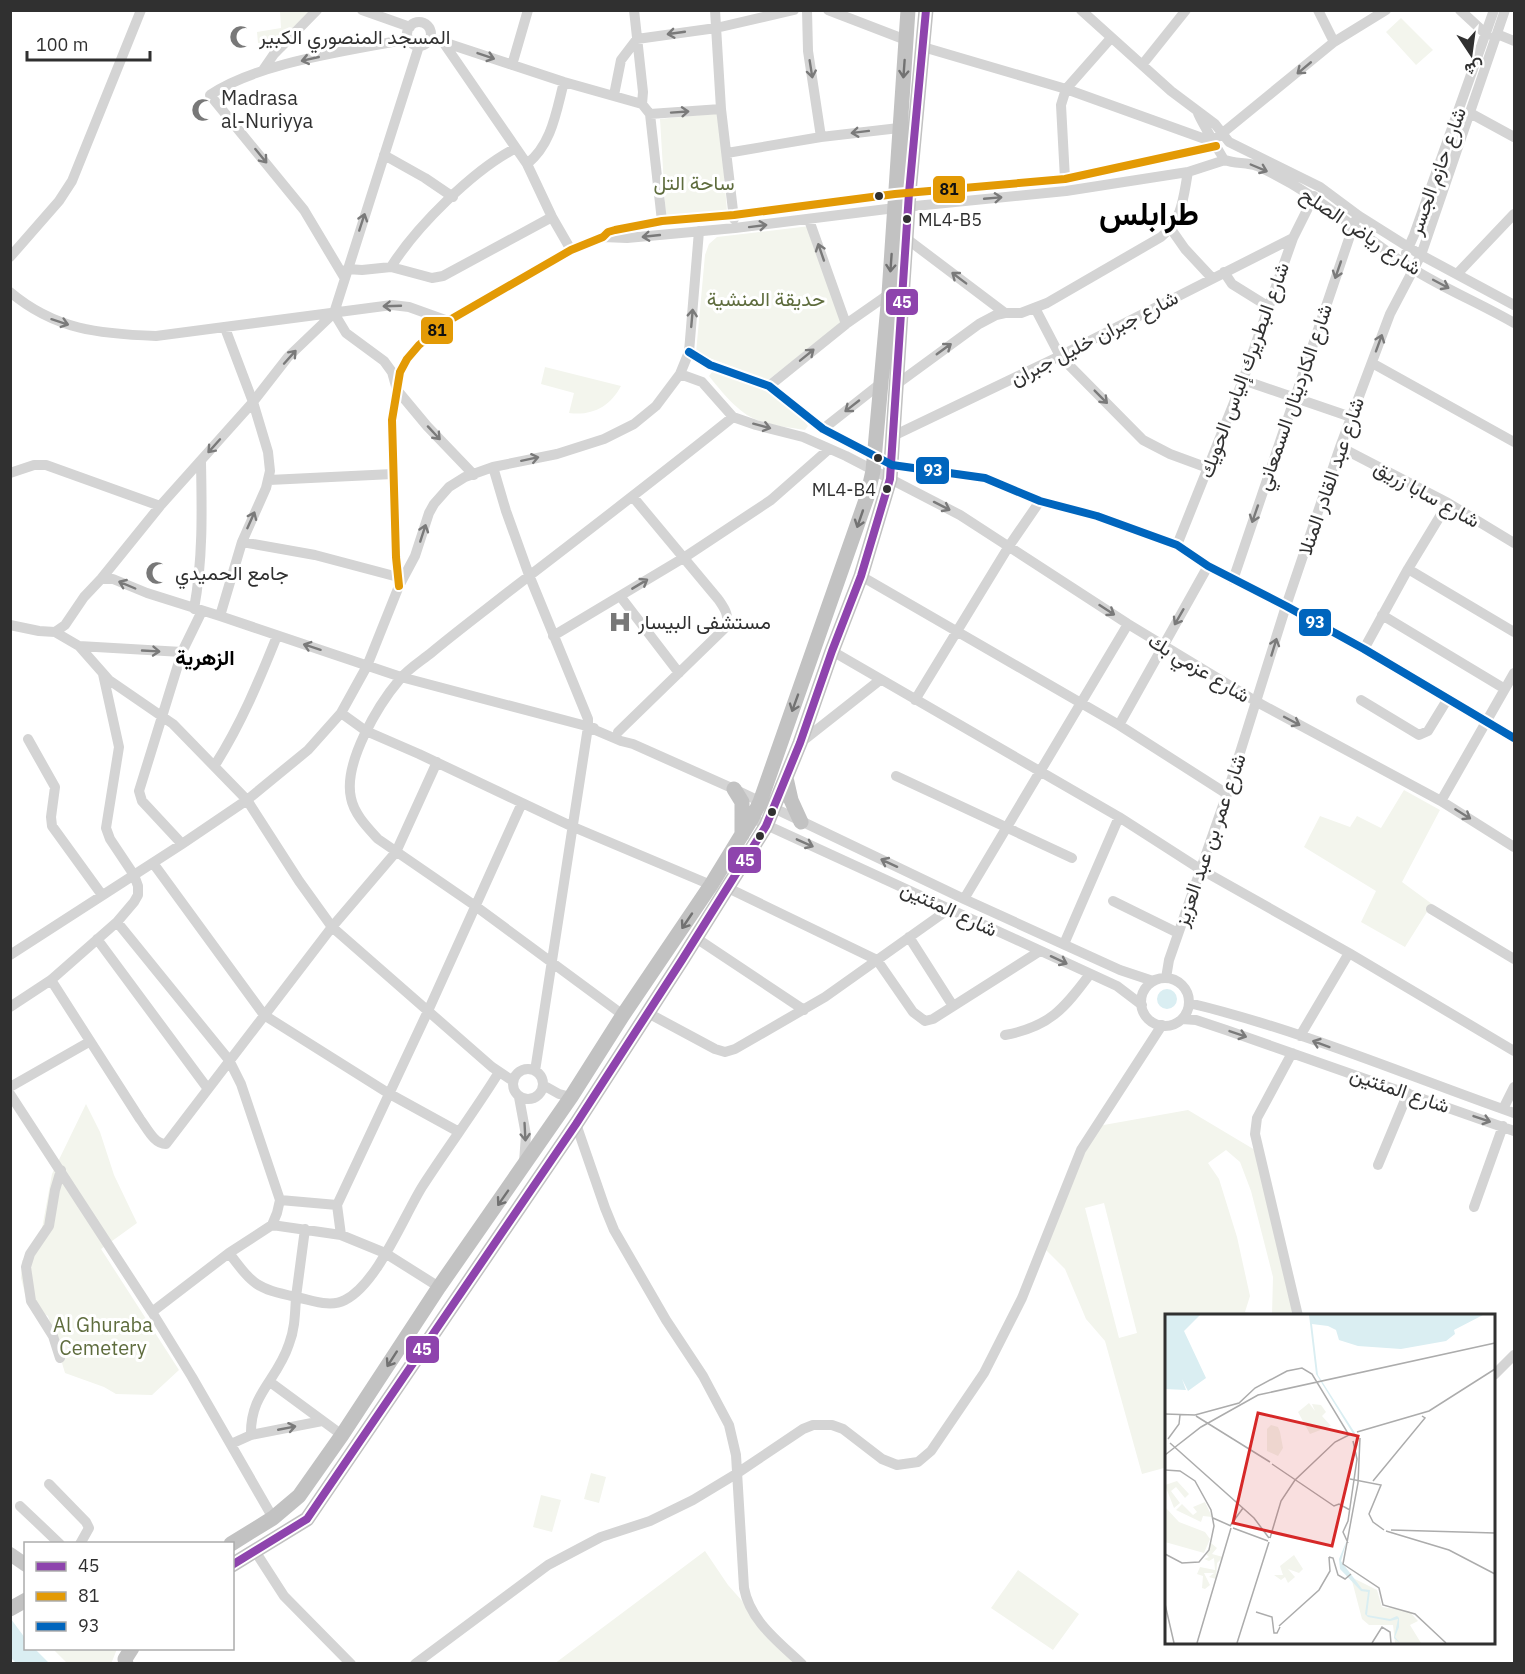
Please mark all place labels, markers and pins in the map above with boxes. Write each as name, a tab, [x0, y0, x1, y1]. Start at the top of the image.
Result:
place label: المسجد المنصوري الكبير	[258, 23, 450, 54]
mosque icon: المسجد المنصوري الكبير	[228, 24, 254, 50]
place label: Madrasa al-Nuriyya	[221, 84, 313, 134]
mosque icon: Madrasa al-Nuriyya	[190, 97, 216, 123]
unlabelled marker	[873, 190, 885, 202]
place label: ML4-B5	[918, 208, 982, 231]
marker: ML4-B5	[901, 213, 913, 225]
unlabelled marker	[872, 452, 884, 464]
place label: ML4-B4	[812, 478, 876, 501]
marker: ML4-B4	[881, 483, 893, 495]
place label: جامع الحميدي	[175, 559, 289, 590]
mosque icon: جامع الحميدي	[144, 560, 170, 586]
place label: مستشفی البيسار	[637, 608, 771, 635]
hospital icon: مستشفی البيسار	[607, 609, 633, 635]
unlabelled marker	[766, 806, 778, 818]
unlabelled marker	[754, 830, 766, 842]

